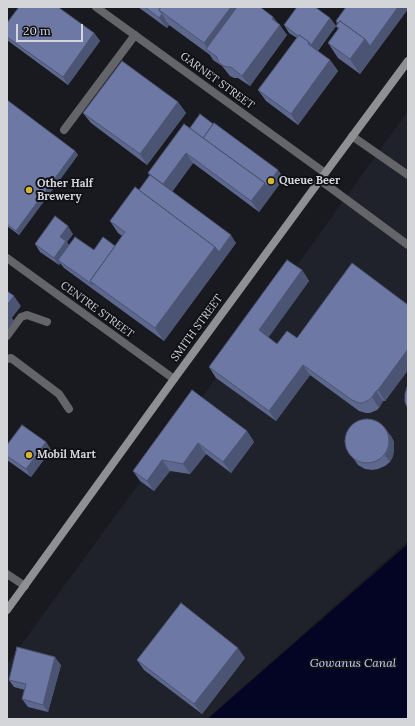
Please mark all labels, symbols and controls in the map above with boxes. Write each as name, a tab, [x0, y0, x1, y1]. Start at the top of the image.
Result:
scale bar	[18, 16, 85, 42]
text: 20 m	[23, 23, 51, 38]
street label: GARNET STREET	[177, 50, 257, 112]
place label: Queue Beer	[279, 174, 340, 188]
marker: Queue Beer	[266, 176, 276, 186]
place label: Other Half Brewery	[37, 177, 93, 203]
marker: Other Half Brewery	[24, 185, 34, 195]
street label: CENTRE STREET	[58, 279, 136, 341]
street label: SMITH STREET	[168, 292, 226, 364]
place label: Mobil Mart	[37, 448, 96, 462]
marker: Mobil Mart	[24, 450, 34, 460]
water label: Gowanus Canal	[310, 657, 396, 671]

